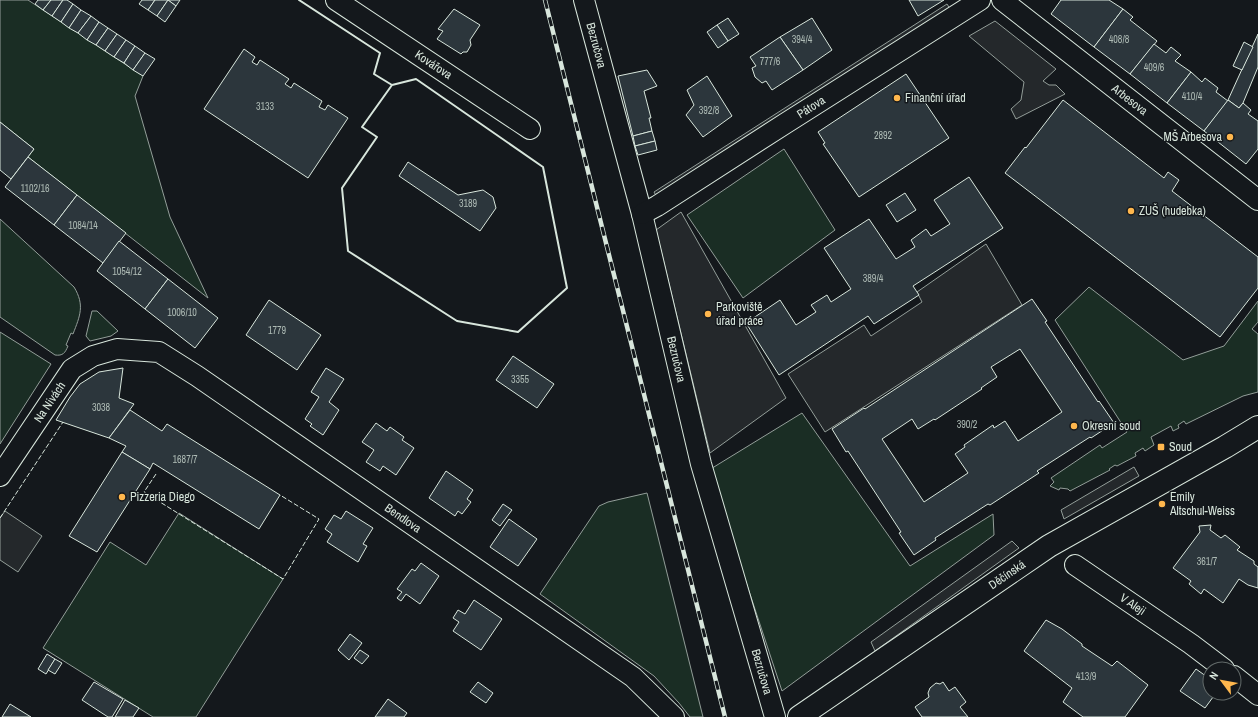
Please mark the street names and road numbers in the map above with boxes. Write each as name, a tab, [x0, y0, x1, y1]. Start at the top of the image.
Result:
street label: Bezručova	[582, 21, 610, 70]
street label: Kovářova	[412, 47, 456, 83]
street label: Arbesova	[1108, 80, 1151, 119]
street label: Pátova	[794, 92, 829, 122]
street label: Bezručova	[663, 335, 690, 384]
street label: Na Nivách	[30, 379, 69, 426]
street label: Bendlova	[382, 500, 425, 537]
street label: Děčínská	[986, 556, 1029, 593]
street label: V Aleji	[1117, 590, 1149, 619]
street label: Bezručova	[748, 647, 776, 697]

